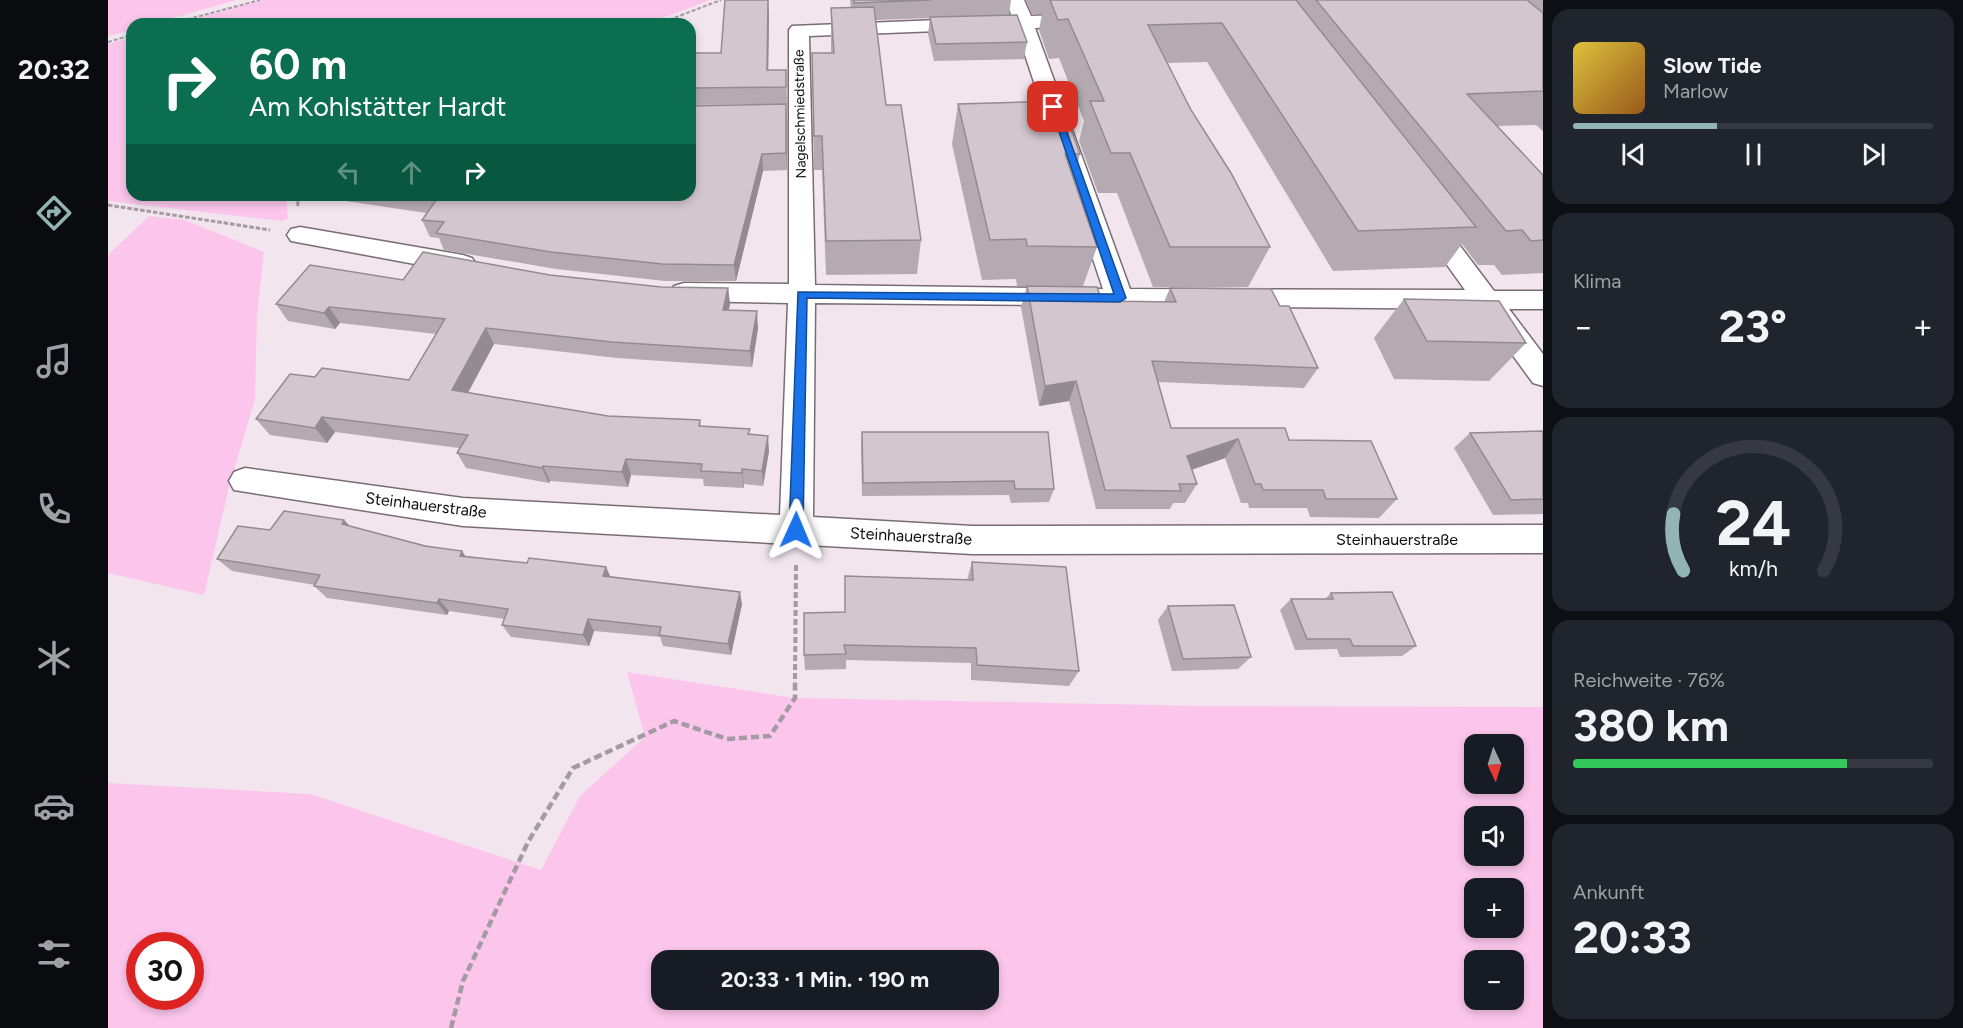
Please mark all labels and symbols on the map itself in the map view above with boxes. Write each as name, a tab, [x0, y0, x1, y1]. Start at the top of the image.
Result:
street label: Nagelschmiedstraße	[790, 49, 810, 179]
pin	[1027, 81, 1078, 132]
street label: Steinhauerstraße	[364, 488, 488, 522]
position arrow	[764, 498, 828, 562]
street label: Steinhauerstraße	[849, 523, 973, 549]
street label: Steinhauerstraße	[1336, 530, 1458, 549]
north arrow	[1464, 734, 1524, 794]
speed limit sign: 30	[126, 932, 204, 1010]

